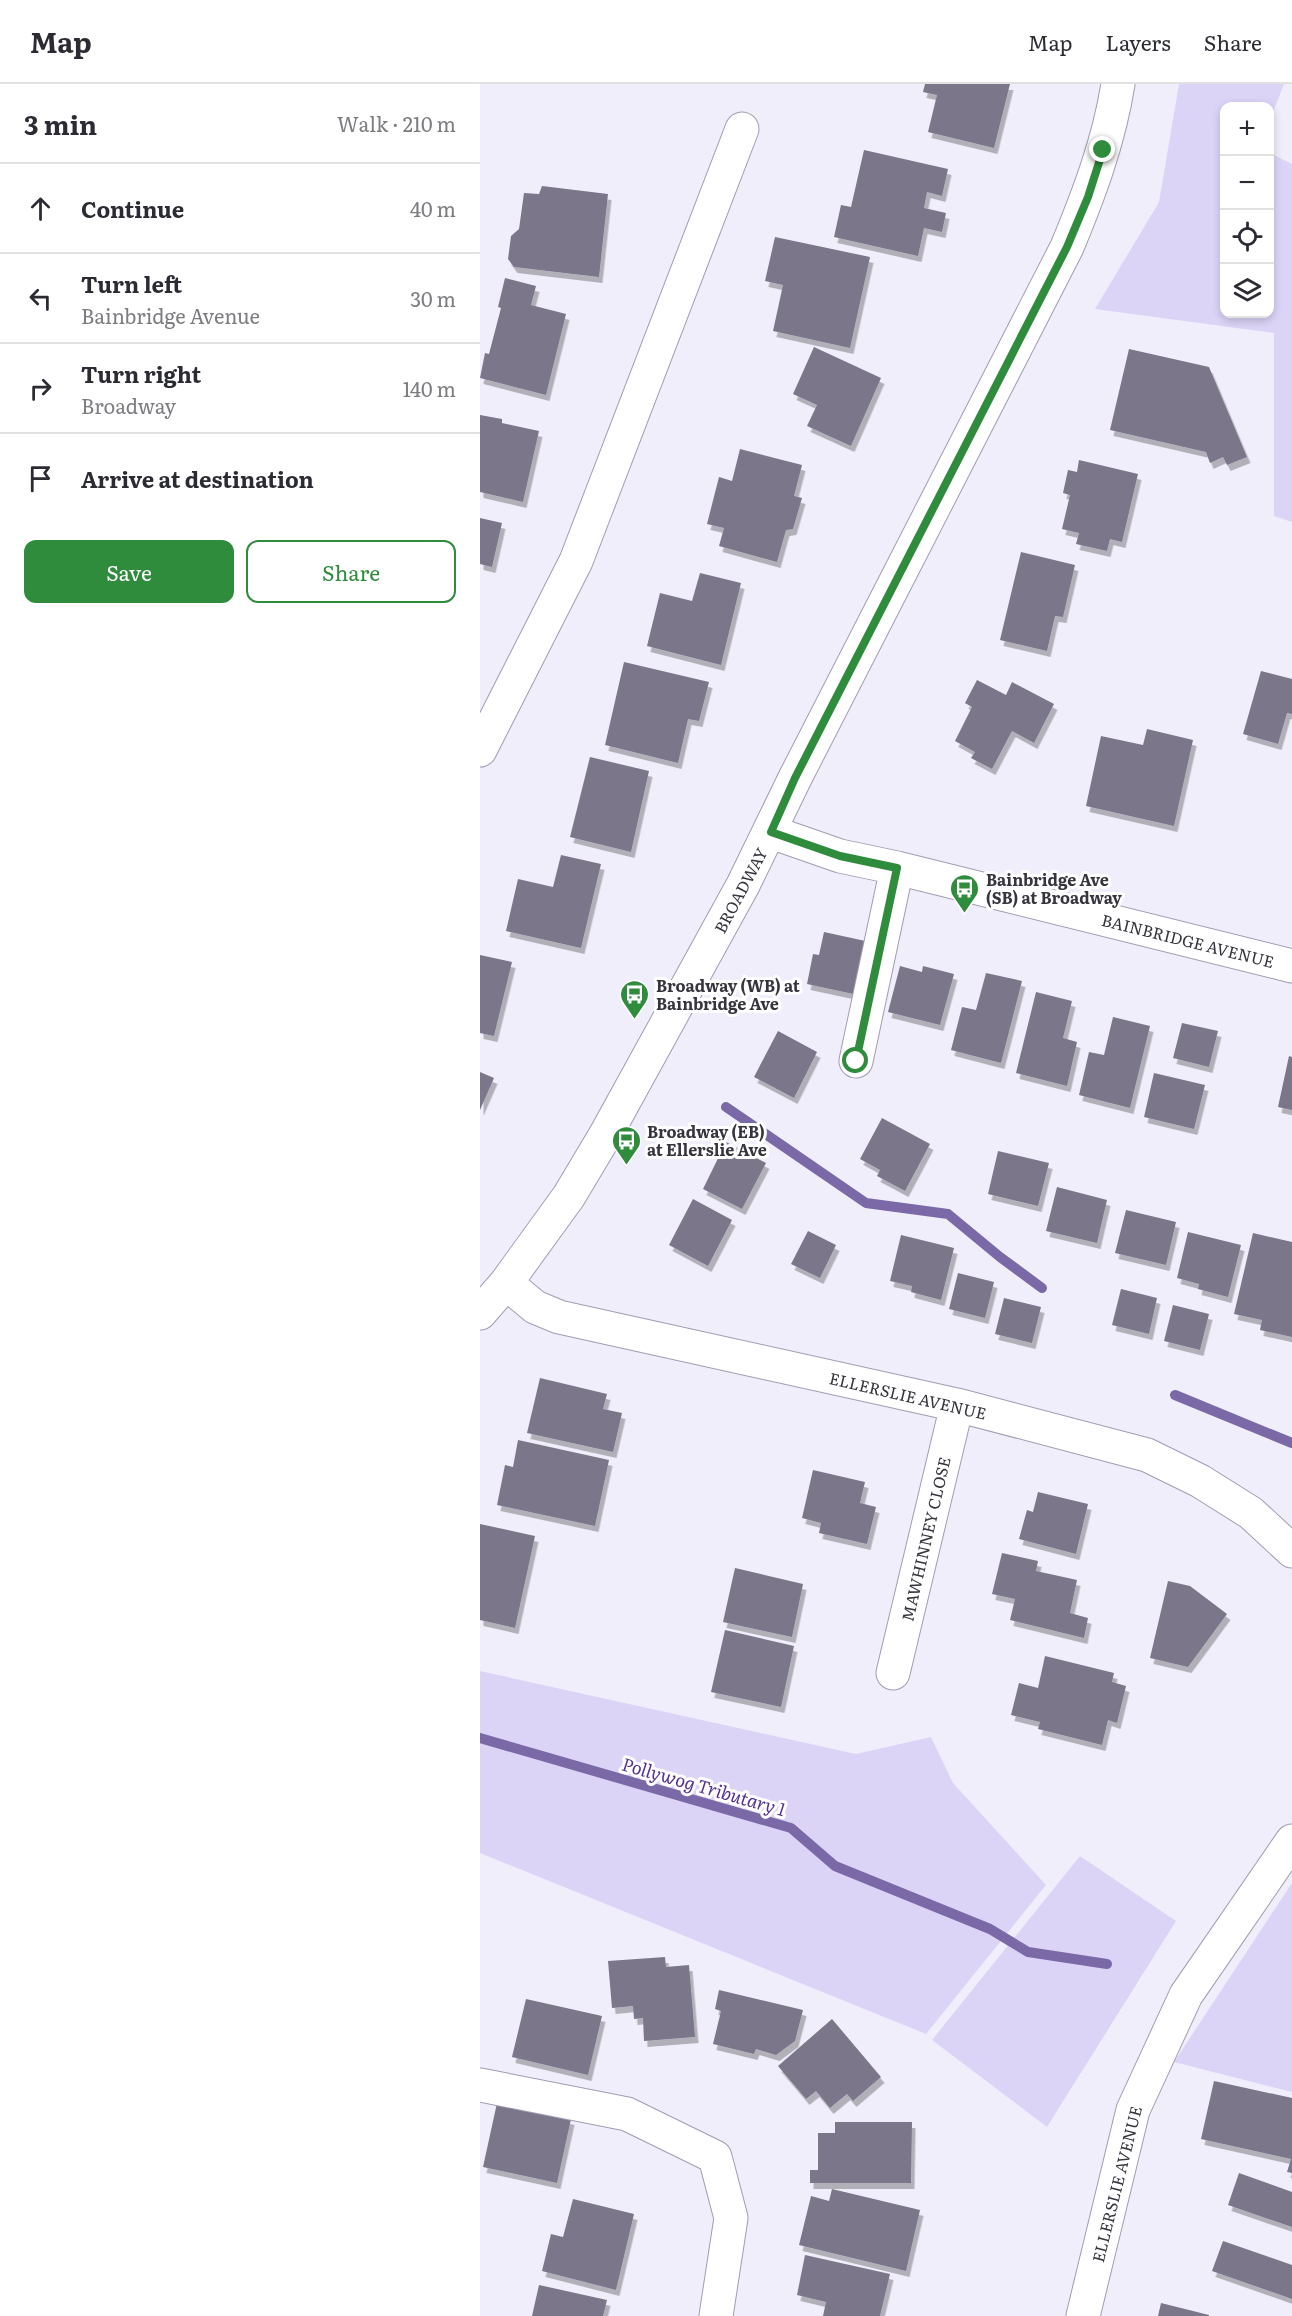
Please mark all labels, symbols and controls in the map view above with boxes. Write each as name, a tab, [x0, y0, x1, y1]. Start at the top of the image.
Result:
text: Map	[30, 20, 92, 62]
text: Map	[1028, 26, 1073, 57]
text: Layers	[1106, 26, 1171, 57]
text: Share	[1204, 26, 1262, 57]
map controls	[1220, 102, 1274, 318]
button: +	[1220, 102, 1274, 156]
text: 3 min	[24, 104, 97, 143]
text: Walk · 210 m	[337, 108, 456, 138]
route end	[1089, 136, 1115, 162]
button: −	[1220, 156, 1274, 210]
icon: ahead	[24, 192, 57, 225]
text: Continue	[81, 192, 184, 225]
text: 40 m	[410, 193, 456, 223]
button: locate	[1220, 210, 1274, 264]
button: layers	[1220, 264, 1274, 318]
text: Turn left	[81, 267, 182, 300]
icon: left	[24, 282, 57, 315]
text: 30 m	[410, 283, 456, 313]
text: Bainbridge Avenue	[81, 300, 260, 330]
text: Turn right	[81, 357, 201, 390]
icon: right	[24, 372, 57, 405]
text: 140 m	[403, 373, 456, 403]
text: Broadway	[81, 390, 176, 420]
icon: arrive	[24, 462, 57, 495]
text: Arrive at destination	[81, 462, 314, 495]
button: Save	[24, 540, 234, 603]
button: Share	[246, 540, 456, 603]
street label: BROADWAY	[707, 842, 773, 937]
place label: Bainbridge Ave (SB) at Broadway	[986, 867, 1122, 909]
bus stop icon: Bainbridge Ave (SB) at Broadway	[949, 872, 981, 914]
street label: BAINBRIDGE AVENUE	[1099, 907, 1277, 973]
place label: Broadway (WB) at Bainbridge Ave	[656, 973, 800, 1015]
bus stop icon: Broadway (WB) at Bainbridge Ave	[619, 978, 651, 1020]
route start	[842, 1047, 868, 1073]
place label: Broadway (EB) at Ellerslie Ave	[647, 1119, 767, 1161]
bus stop icon: Broadway (EB) at Ellerslie Ave	[610, 1124, 642, 1166]
street label: ELLERSLIE AVENUE	[827, 1365, 989, 1425]
street label: MAWHINNEY CLOSE	[894, 1454, 956, 1624]
water label: Pollywog Tributary 1	[619, 1750, 789, 1822]
street label: ELLERSLIE AVENUE	[1085, 2103, 1147, 2265]

